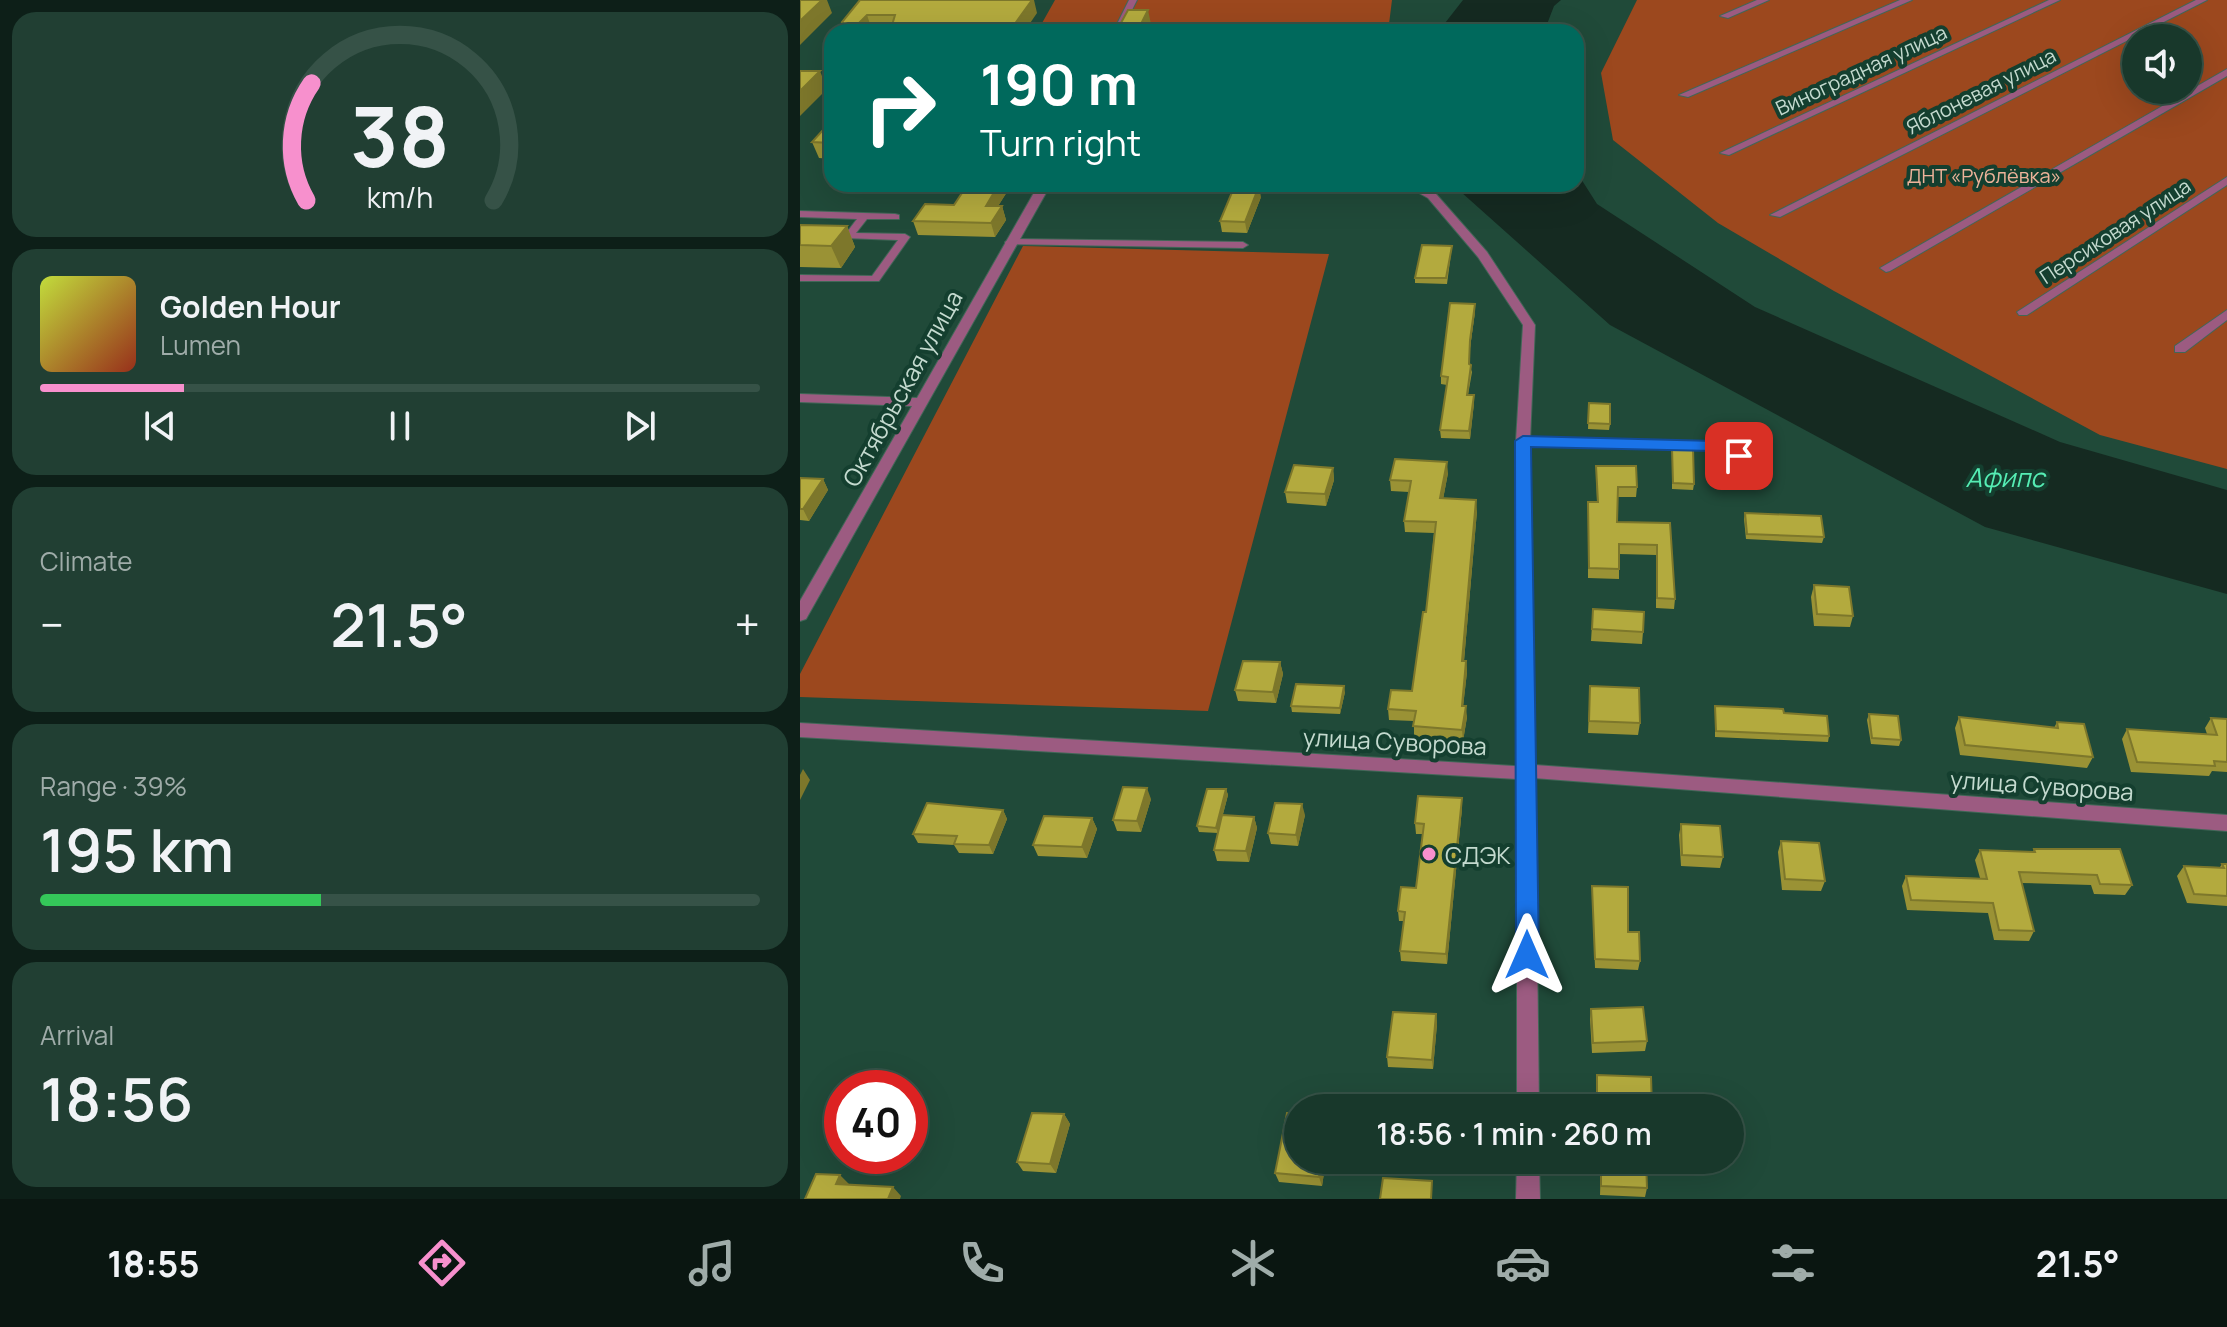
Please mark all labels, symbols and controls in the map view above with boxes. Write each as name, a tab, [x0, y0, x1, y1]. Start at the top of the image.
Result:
street label: Виноградная улица	[1771, 18, 1951, 122]
map controls	[2122, 24, 2202, 104]
button: sound	[2122, 24, 2202, 104]
street label: Яблоневая улица	[1902, 42, 2060, 140]
text: 190 m	[980, 45, 1138, 122]
icon: right	[848, 56, 952, 160]
text: 38	[350, 77, 450, 191]
text: Turn right	[980, 118, 1141, 167]
park label: ДНТ «Рублёвка»	[1907, 162, 2061, 189]
street label: Персиковая улица	[2034, 172, 2196, 290]
text: km/h	[367, 178, 433, 217]
street label: Октябрьская улица	[834, 284, 970, 492]
text: Golden Hour	[160, 286, 341, 327]
text: Lumen	[160, 327, 241, 363]
icon: previous	[138, 404, 182, 448]
icon: pause	[378, 404, 422, 448]
icon: next	[618, 404, 662, 448]
pin	[1705, 422, 1773, 490]
icon: arrive	[1717, 434, 1761, 478]
water label: Афипс	[1965, 459, 2047, 495]
text: Climate	[40, 543, 132, 579]
text: 21.5°	[331, 583, 468, 665]
text: −	[40, 594, 64, 654]
text: +	[735, 594, 760, 654]
street label: улица Суворова	[1302, 720, 1488, 762]
street label: улица Суворова	[1949, 762, 2135, 808]
text: Range · 39%	[40, 768, 187, 804]
text: 195 km	[40, 808, 234, 890]
place label: СДЭК	[1445, 838, 1511, 871]
marker: СДЭК	[1420, 845, 1438, 863]
position arrow	[1485, 913, 1569, 997]
text: Arrival	[40, 1017, 114, 1053]
text: 18:56	[40, 1057, 193, 1139]
speed limit sign: 40	[824, 1070, 928, 1174]
text: 18:56 · 1 min · 260 m	[1376, 1113, 1652, 1154]
icon: directions	[414, 1235, 470, 1291]
icon: music	[684, 1235, 740, 1291]
icon: phone	[954, 1235, 1010, 1291]
icon: climate	[1225, 1235, 1281, 1291]
icon: car	[1495, 1235, 1551, 1291]
icon: filters	[1765, 1235, 1821, 1291]
text: 18:55	[107, 1239, 200, 1288]
text: 21.5°	[2036, 1239, 2120, 1288]

